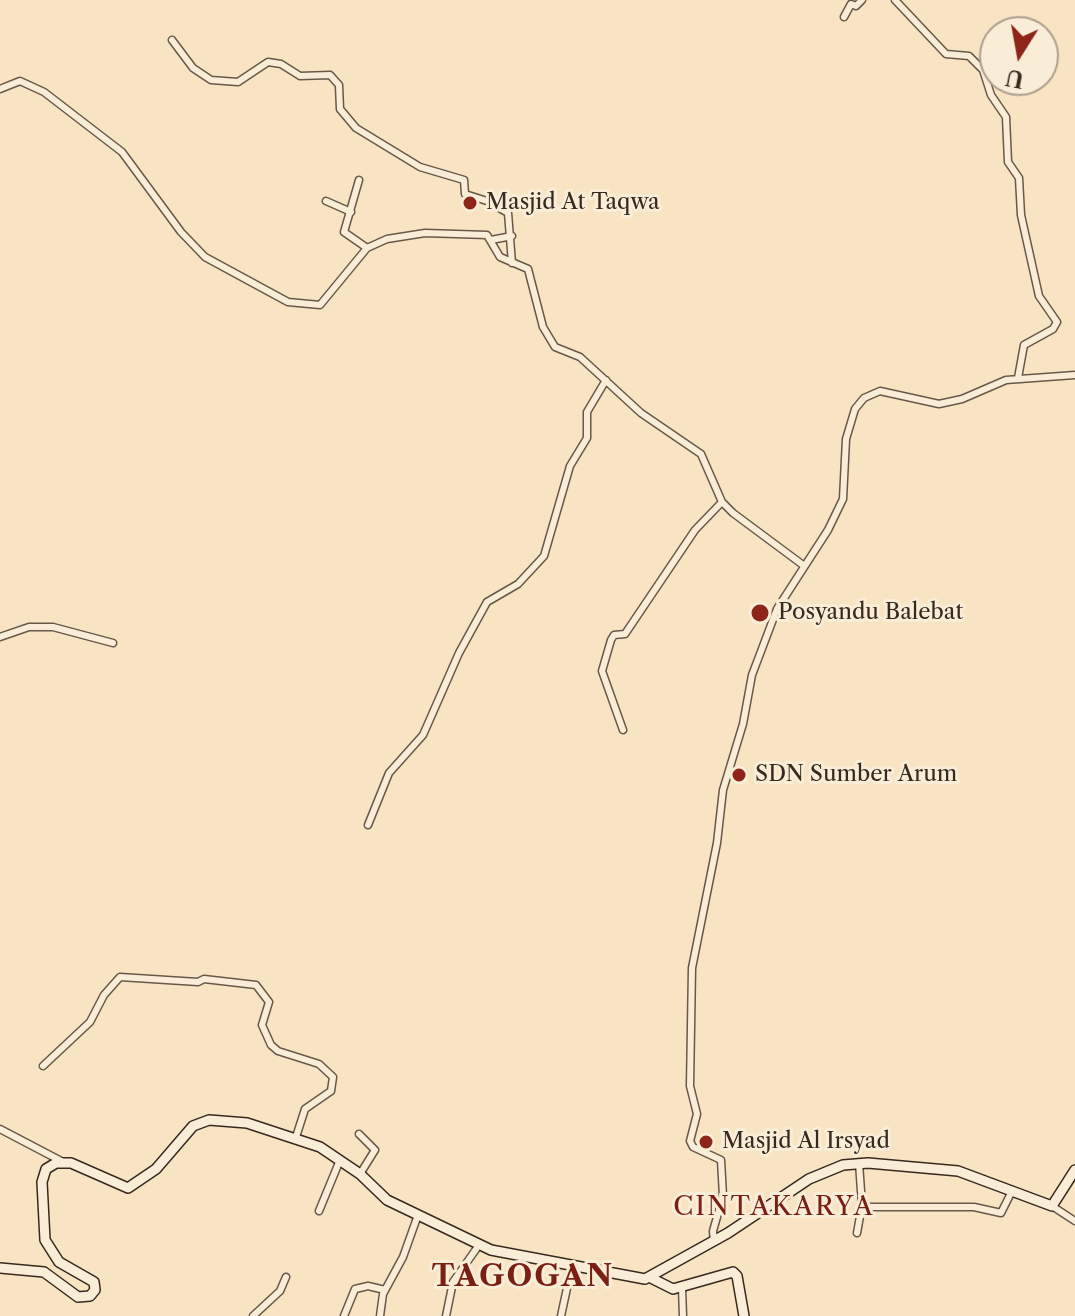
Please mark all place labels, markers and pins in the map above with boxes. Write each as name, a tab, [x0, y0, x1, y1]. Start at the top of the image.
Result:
place label: Masjid At Taqwa	[486, 190, 660, 216]
marker: Masjid At Taqwa	[461, 194, 479, 212]
place label: Posyandu Balebat	[778, 600, 963, 626]
marker: Posyandu Balebat	[749, 602, 771, 624]
place label: SDN Sumber Arum	[755, 762, 957, 788]
marker: SDN Sumber Arum	[730, 766, 748, 784]
place label: Masjid Al Irsyad	[722, 1129, 890, 1155]
marker: Masjid Al Irsyad	[697, 1133, 715, 1151]

